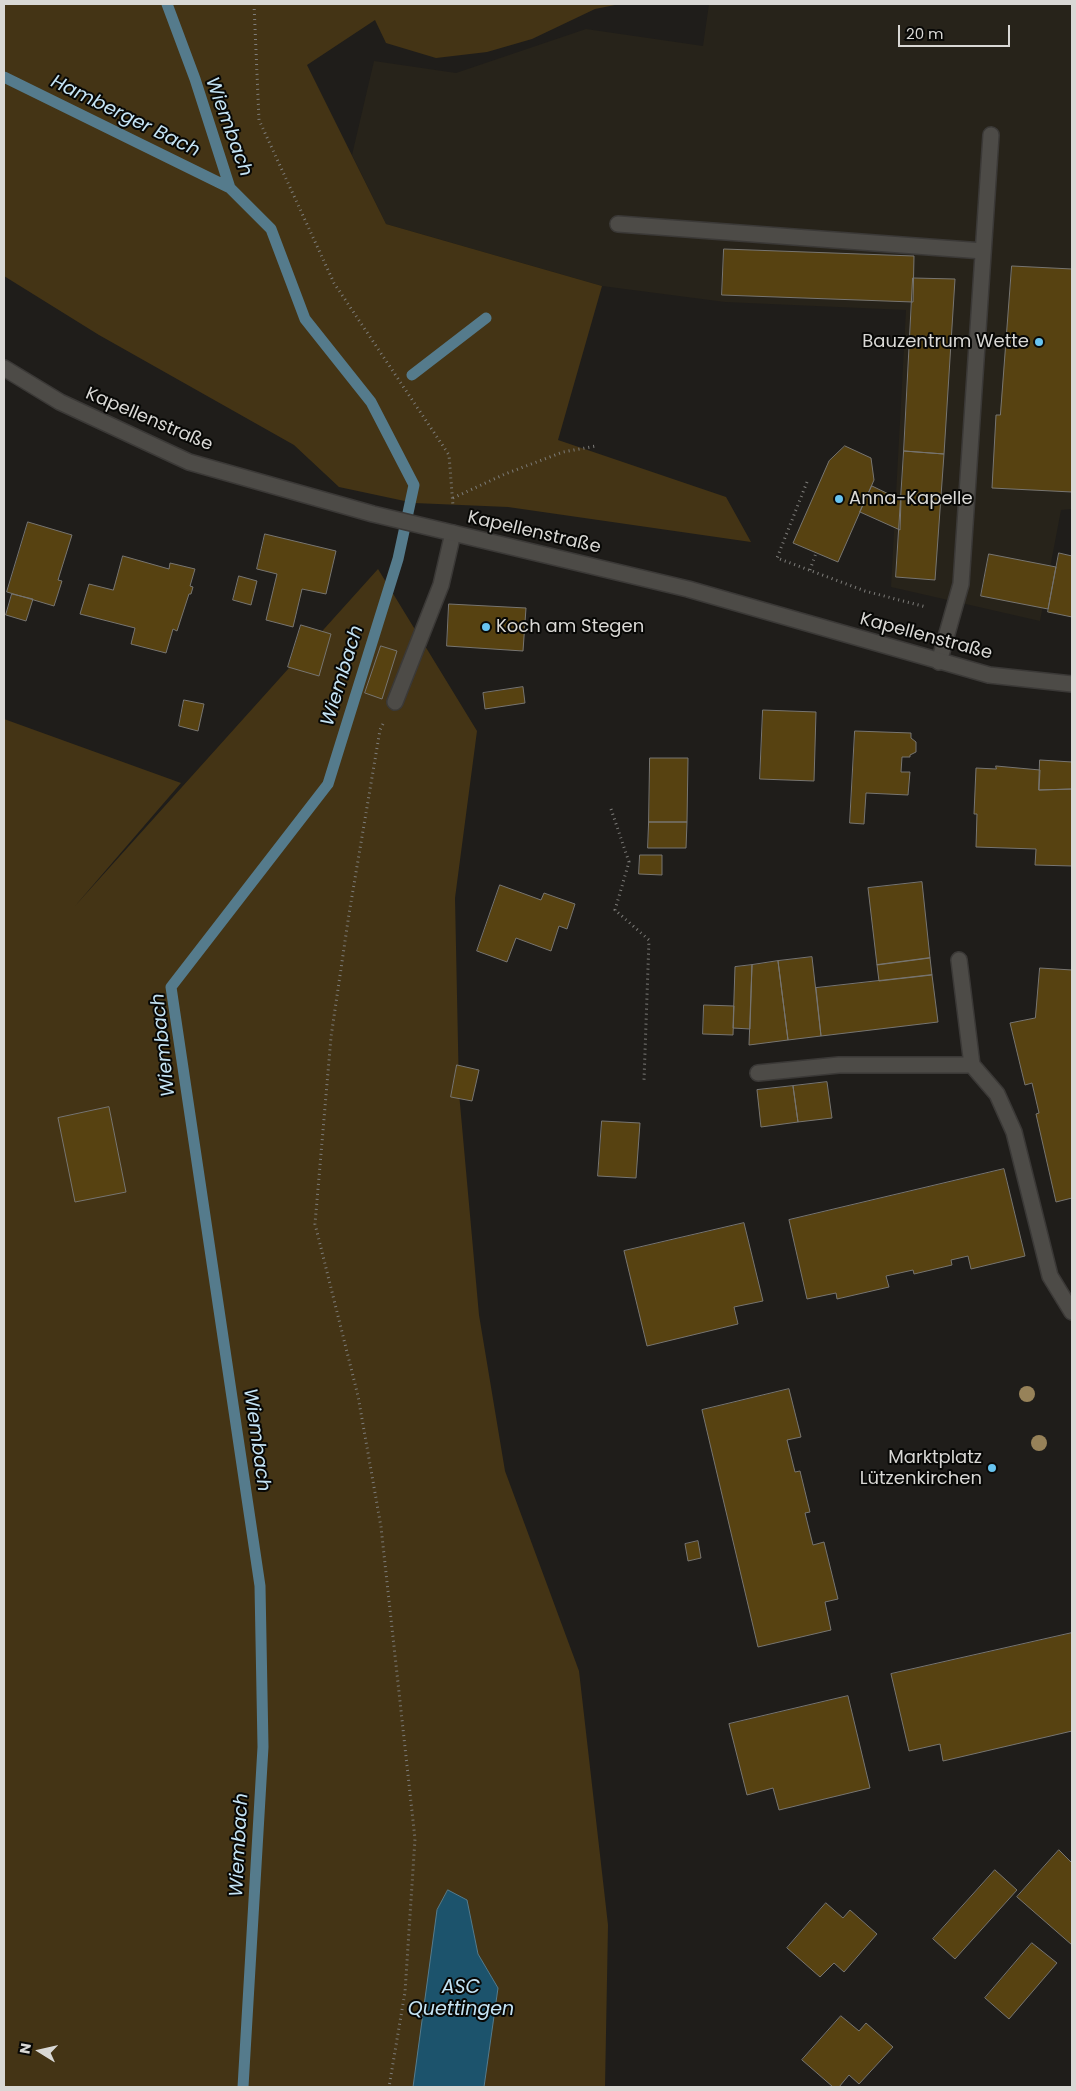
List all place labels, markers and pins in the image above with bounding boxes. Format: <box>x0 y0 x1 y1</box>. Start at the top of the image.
place label: Bauzentrum Wette <box>862 331 1029 353</box>
marker: Bauzentrum Wette <box>1033 336 1045 348</box>
place label: Anna-Kapelle <box>849 488 973 510</box>
marker: Anna-Kapelle <box>833 493 845 505</box>
place label: Koch am Stegen <box>496 616 644 638</box>
marker: Koch am Stegen <box>480 621 492 633</box>
place label: Marktplatz Lützenkirchen <box>860 1447 982 1490</box>
marker: Marktplatz Lützenkirchen <box>986 1462 998 1474</box>

